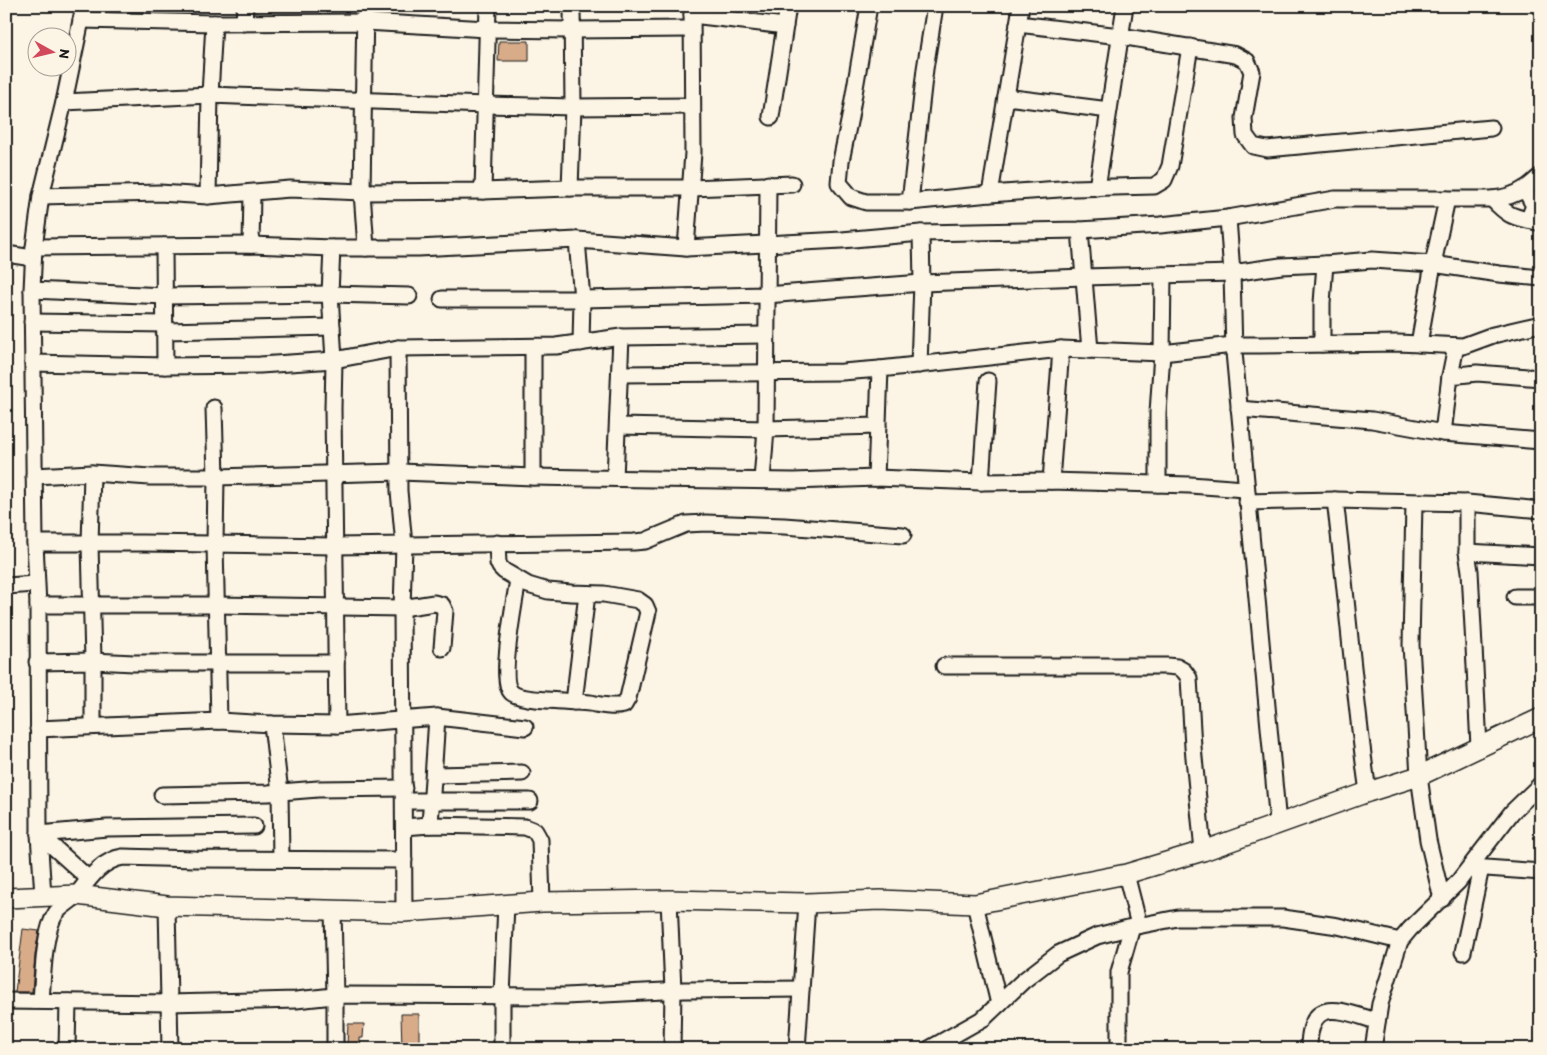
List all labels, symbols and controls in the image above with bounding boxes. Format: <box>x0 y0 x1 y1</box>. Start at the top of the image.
north arrow <box>28 28 78 78</box>
text: N <box>55 48 73 60</box>

